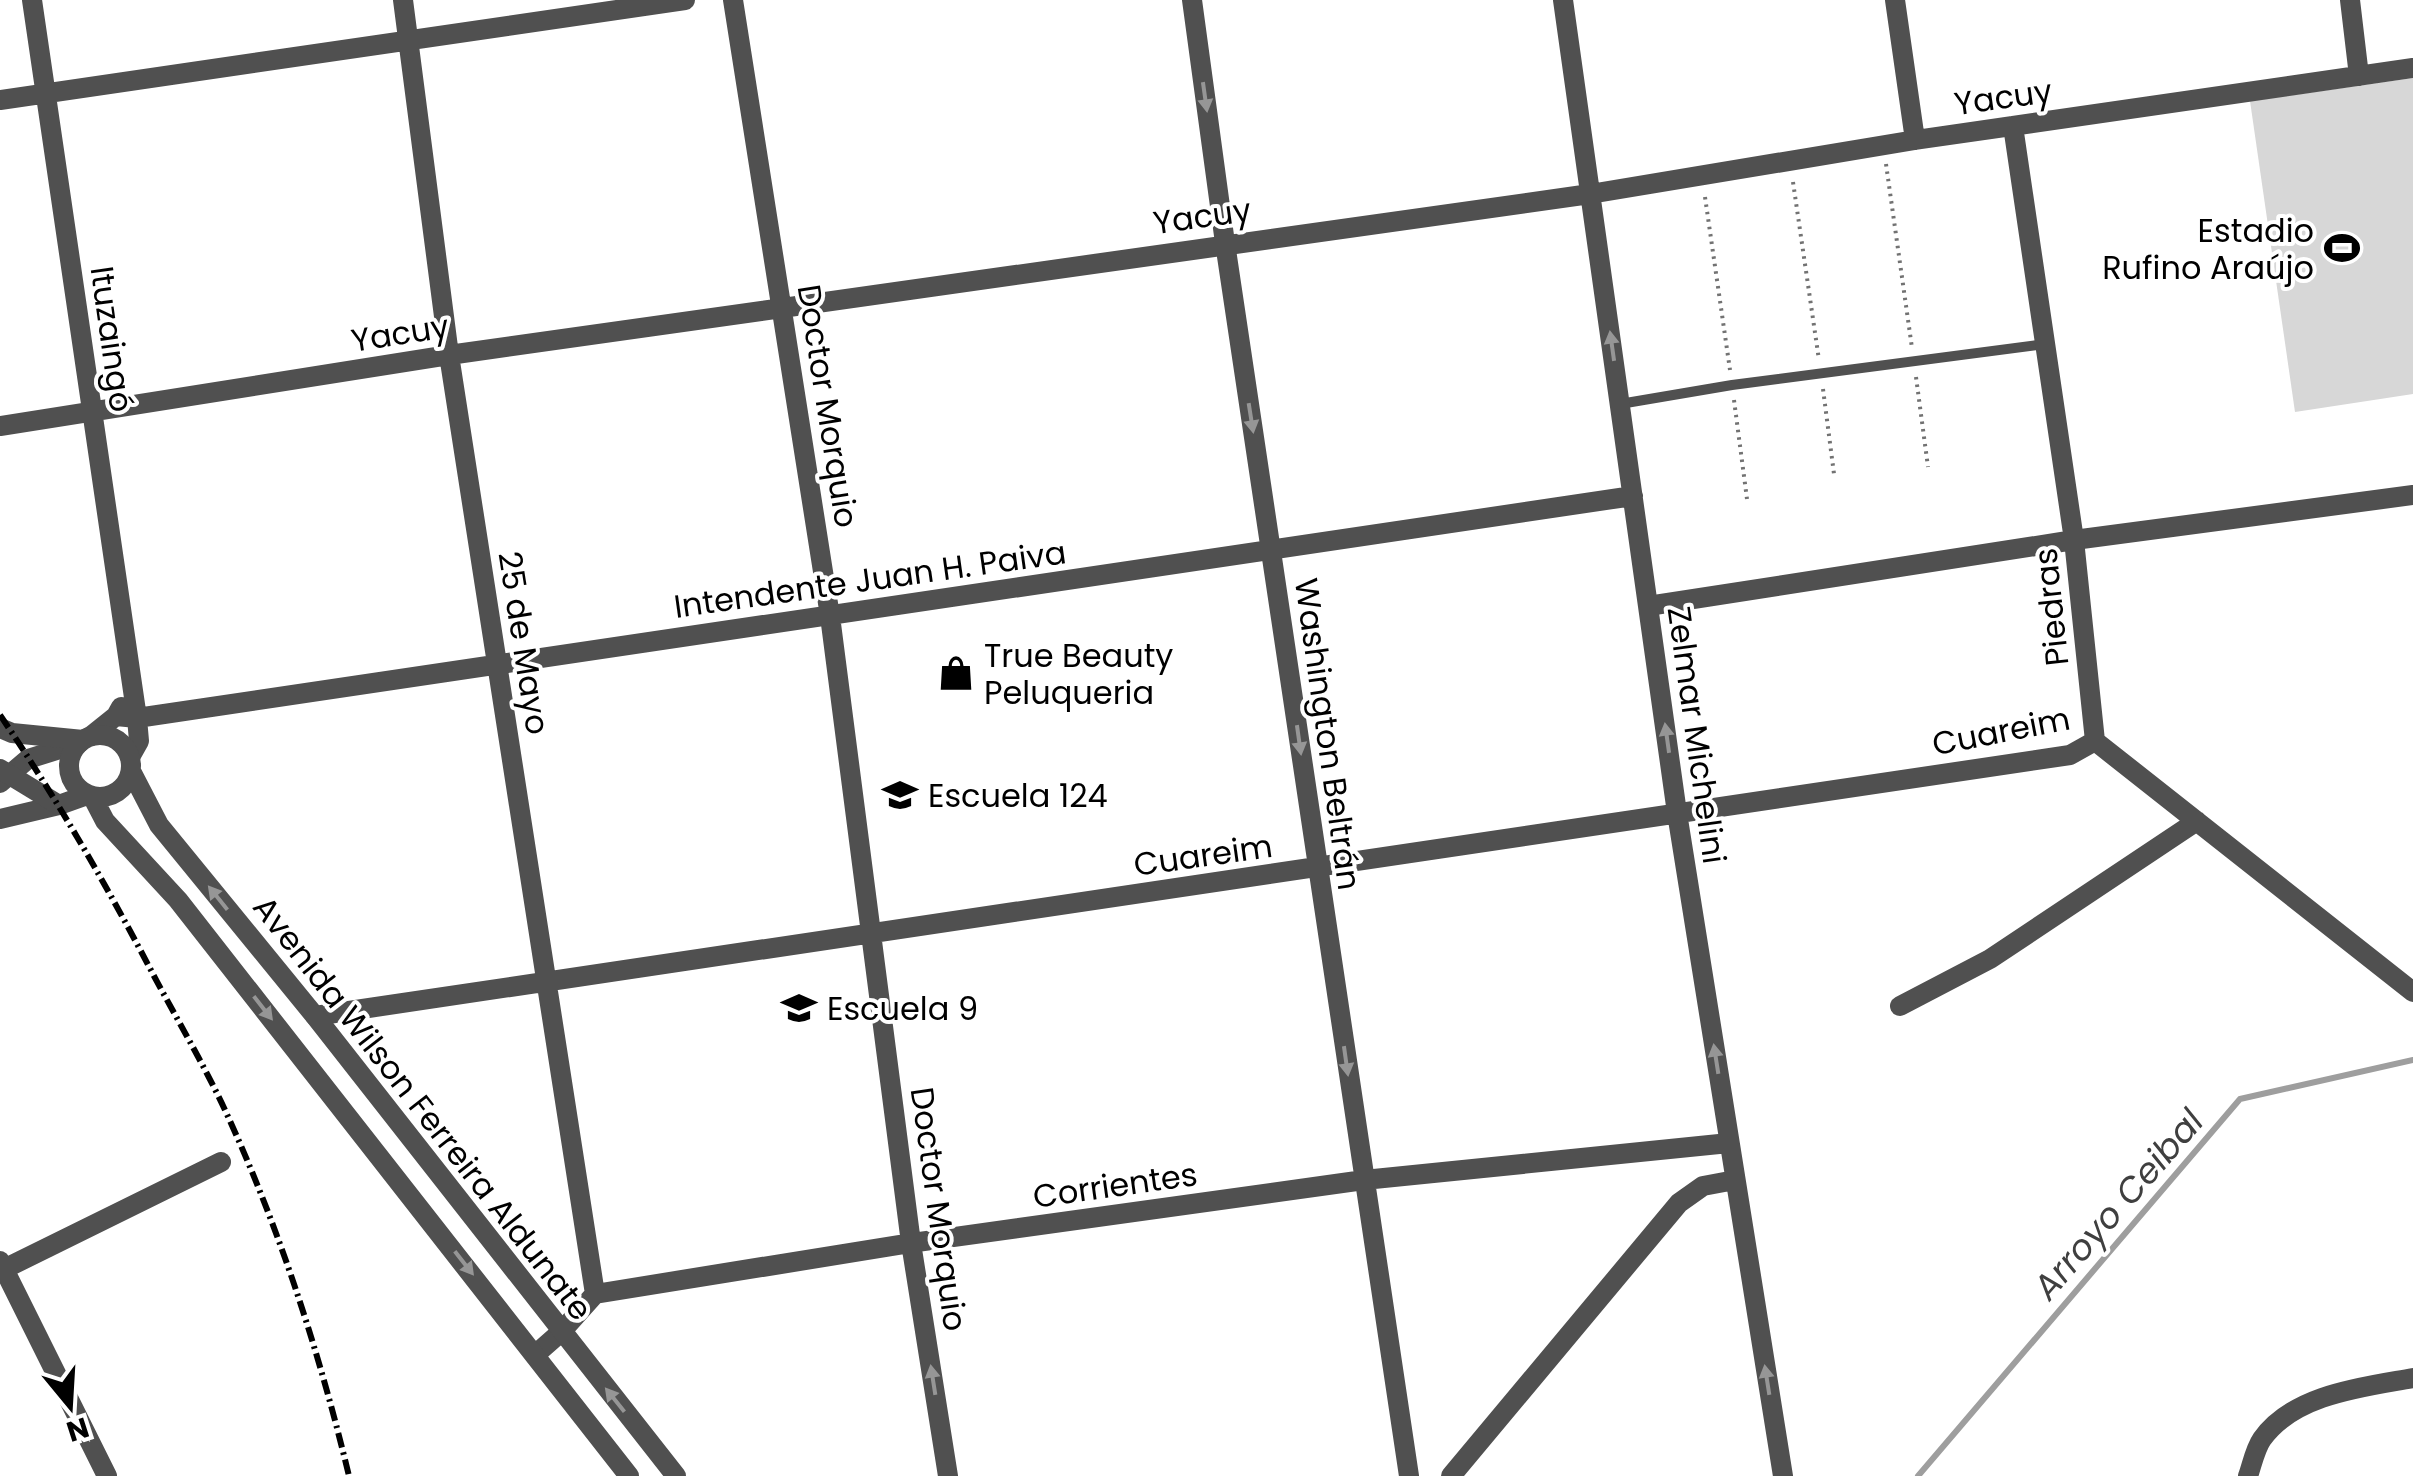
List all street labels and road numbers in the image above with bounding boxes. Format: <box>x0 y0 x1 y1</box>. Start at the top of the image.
street label: Yacuy <box>1951 68 2055 126</box>
street label: Yacuy <box>1150 187 1254 245</box>
street label: Ituzaingó <box>80 263 144 415</box>
street label: Doctor Morquio <box>787 281 869 531</box>
street label: Yacuy <box>348 303 452 363</box>
street label: Intendente Juan H. Paiva <box>671 529 1069 629</box>
street label: Piedras <box>2022 546 2080 668</box>
street label: 25 de Mayo <box>487 548 561 738</box>
street label: Washington Beltrán <box>1284 575 1372 893</box>
street label: Zelmar Michelini <box>1657 603 1737 867</box>
street label: Cuareim <box>1928 696 2074 766</box>
street label: Cuareim <box>1131 823 1275 887</box>
street label: Avenida Wilson Ferreira Aldunate <box>243 886 603 1330</box>
street label: Doctor Morquio <box>900 1084 978 1334</box>
street label: Corrientes <box>1030 1151 1200 1219</box>

